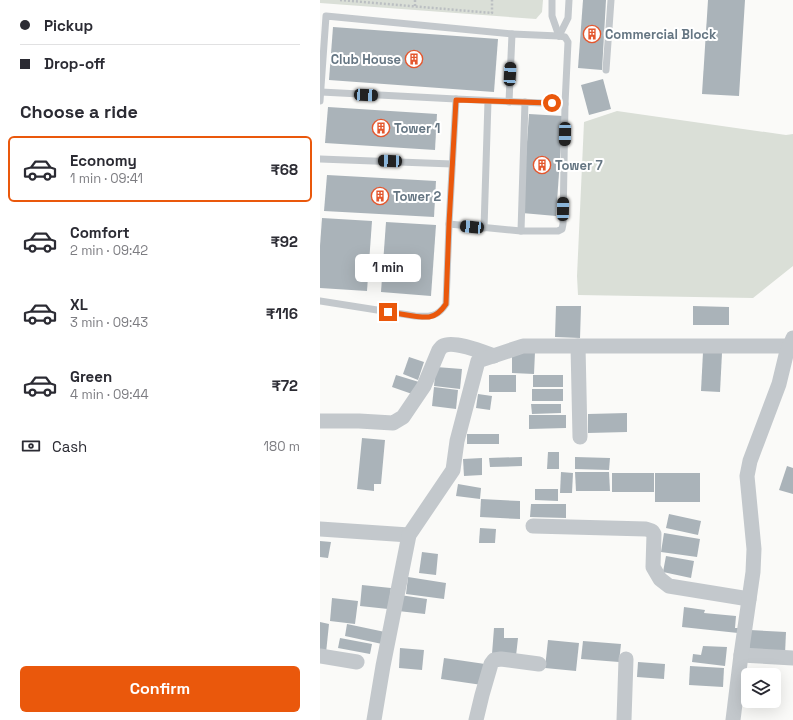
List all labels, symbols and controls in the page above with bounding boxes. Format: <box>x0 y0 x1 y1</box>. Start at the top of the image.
text: Pickup <box>44 16 93 35</box>
building icon: Commercial Block <box>582 24 602 44</box>
place label: Commercial Block <box>605 26 717 43</box>
building icon: Club House <box>404 49 424 69</box>
place label: Club House <box>331 51 401 68</box>
text: Drop-off <box>44 54 105 73</box>
car <box>503 62 517 86</box>
car <box>354 88 378 102</box>
route start <box>543 94 561 112</box>
text: Choose a ride <box>20 100 138 123</box>
building icon: Tower 1 <box>371 118 391 138</box>
place label: Tower 1 <box>394 120 440 137</box>
car <box>559 122 571 146</box>
icon: car <box>22 151 58 187</box>
text: Economy <box>70 151 137 170</box>
car <box>378 155 402 167</box>
building icon: Tower 7 <box>532 155 552 175</box>
place label: Tower 7 <box>555 157 603 174</box>
text: ₹68 <box>270 160 298 179</box>
text: 1 min · 09:41 <box>70 170 143 187</box>
building icon: Tower 2 <box>370 186 390 206</box>
place label: Tower 2 <box>393 188 441 205</box>
car <box>557 197 569 221</box>
car <box>459 220 485 234</box>
icon: car <box>22 223 58 259</box>
text: Comfort <box>70 223 130 242</box>
text: ₹92 <box>270 232 298 251</box>
text: 2 min · 09:42 <box>70 242 148 259</box>
callout: 1 min <box>355 254 421 282</box>
text: 1 min <box>372 259 404 276</box>
icon: car <box>22 295 58 331</box>
text: XL <box>70 295 88 314</box>
route end <box>379 303 397 321</box>
text: ₹116 <box>266 304 298 323</box>
text: 3 min · 09:43 <box>70 314 148 331</box>
icon: car <box>22 367 58 403</box>
text: Green <box>70 367 112 386</box>
text: ₹72 <box>272 376 298 395</box>
text: 4 min · 09:44 <box>70 386 149 403</box>
icon: cash <box>20 435 42 457</box>
text: Cash <box>52 437 87 456</box>
text: 180 m <box>264 438 300 455</box>
button: Confirm <box>20 666 300 712</box>
map controls <box>741 668 781 708</box>
button: layers <box>741 668 781 708</box>

